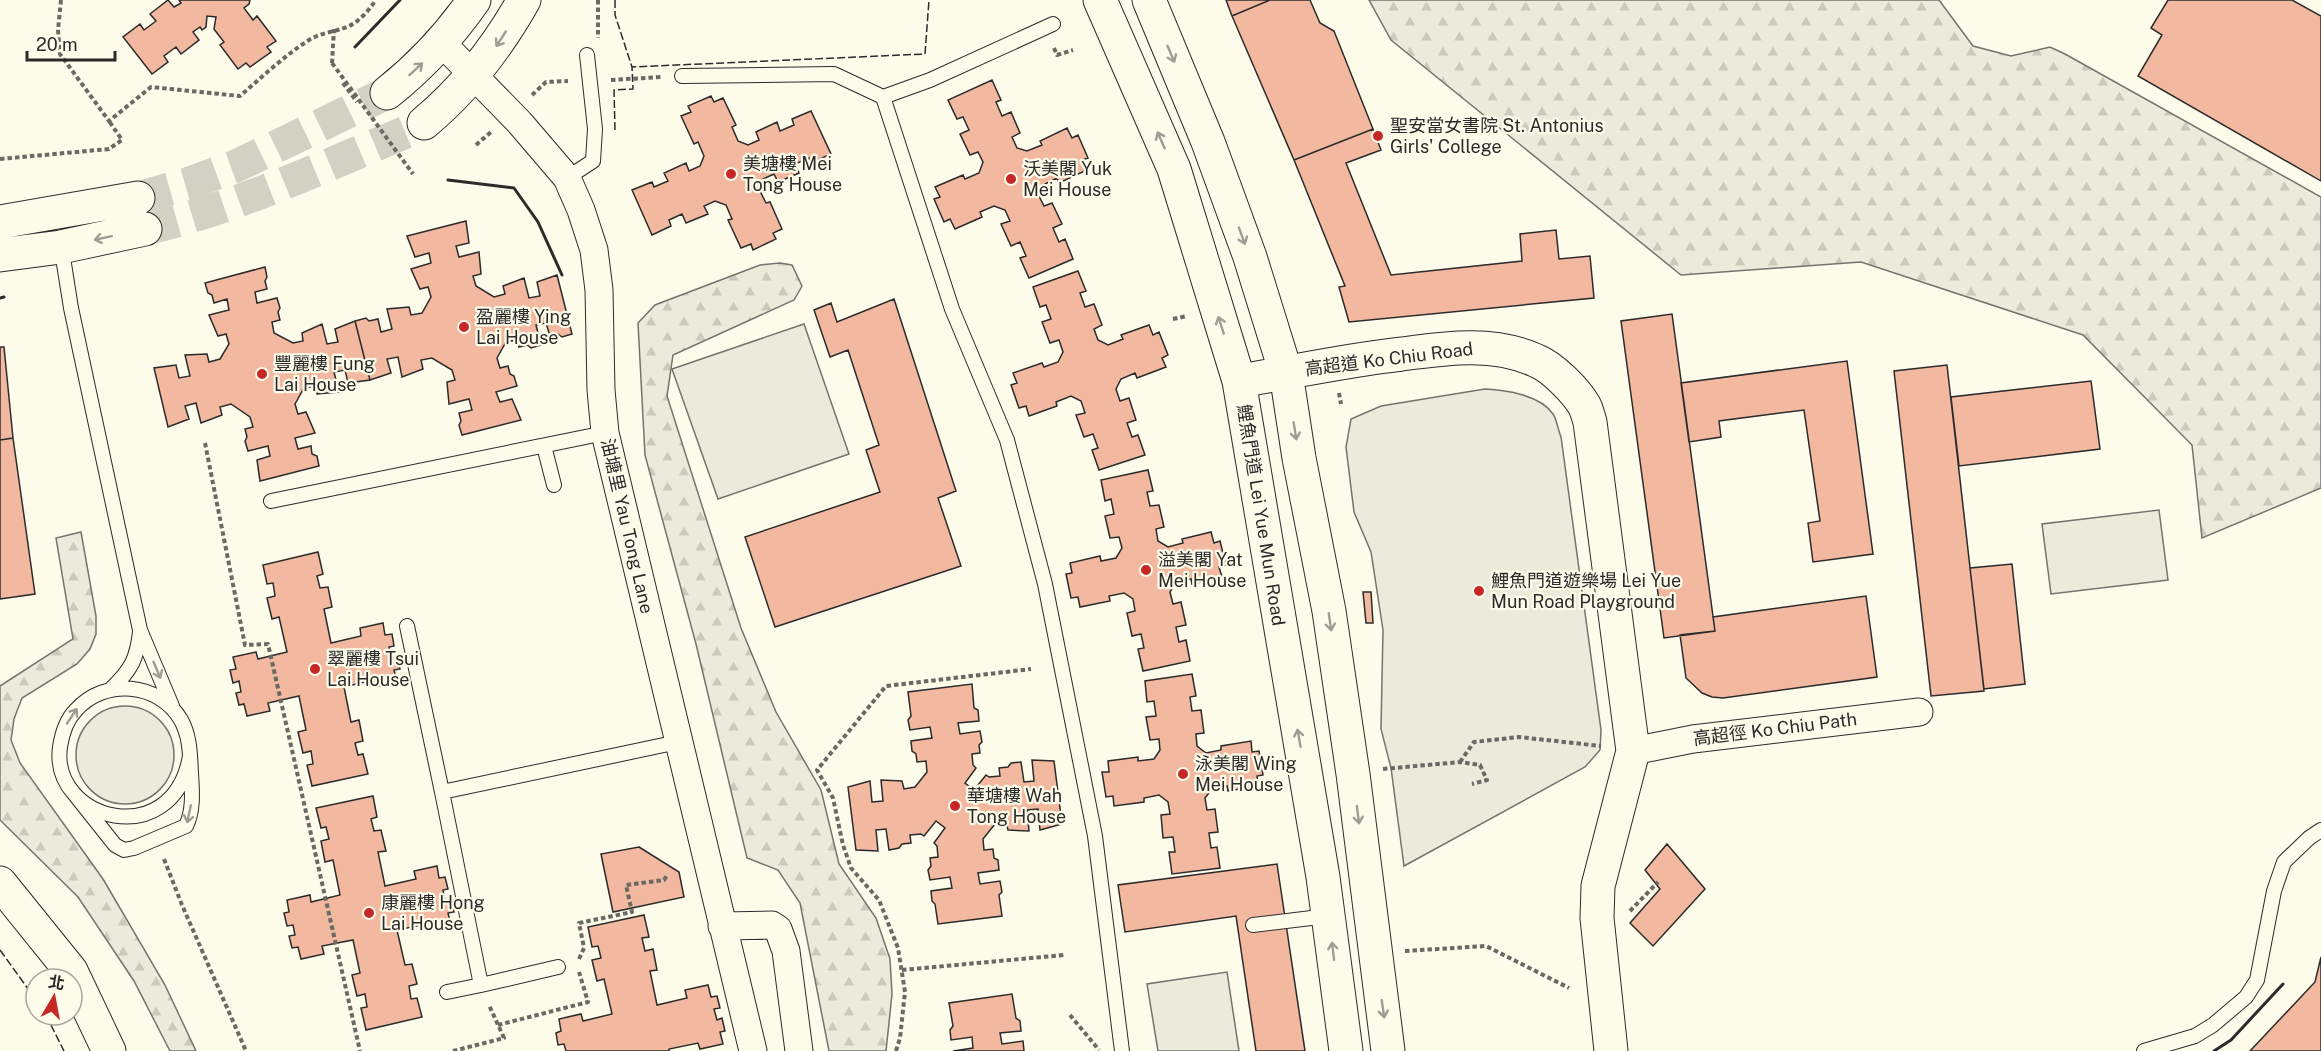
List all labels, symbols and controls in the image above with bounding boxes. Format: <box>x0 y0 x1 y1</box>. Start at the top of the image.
scale bar <box>27 24 116 62</box>
one-way arrow <box>494 30 507 47</box>
text: 20 m <box>36 34 78 55</box>
one-way arrow <box>1166 44 1177 63</box>
one-way arrow <box>408 62 423 76</box>
place label: 聖安當女書院 St. Antonius Girls' College <box>1390 115 1604 157</box>
marker: 聖安當女書院 St. Antonius Girls' College <box>1371 129 1385 143</box>
one-way arrow <box>1155 131 1166 149</box>
place label: 美塘樓 Mei Tong House <box>743 153 842 195</box>
place label: 沃美閣 Yuk Mei House <box>1023 158 1112 200</box>
marker: 美塘樓 Mei Tong House <box>724 167 738 181</box>
marker: 沃美閣 Yuk Mei House <box>1004 172 1018 186</box>
one-way arrow <box>1237 226 1248 244</box>
one-way arrow <box>94 233 113 244</box>
place label: 盈麗樓 Ying Lai House <box>476 306 571 348</box>
one-way arrow <box>1215 316 1226 335</box>
marker: 盈麗樓 Ying Lai House <box>457 320 471 334</box>
street label: 高超道 Ko Chiu Road <box>1304 338 1474 379</box>
place label: 豐麗樓 Fung Lai House <box>274 353 375 395</box>
marker: 豐麗樓 Fung Lai House <box>255 367 269 381</box>
street label: 鯉魚門道 Lei Yue Mun Road <box>1234 402 1289 627</box>
one-way arrow <box>1290 420 1301 440</box>
street label: 油塘里 Yau Tong Lane <box>597 436 658 616</box>
place label: 溢美閣 Yat Mei House <box>1158 549 1246 591</box>
marker: 溢美閣 Yat Mei House <box>1139 563 1153 577</box>
place label: 鯉魚門道遊樂場 Lei Yue Mun Road Playground <box>1491 570 1681 612</box>
marker: 鯉魚門道遊樂場 Lei Yue Mun Road Playground <box>1472 584 1486 598</box>
one-way arrow <box>1325 612 1336 632</box>
place label: 翠麗樓 Tsui Lai House <box>327 648 419 690</box>
one-way arrow <box>152 660 163 678</box>
marker: 翠麗樓 Tsui Lai House <box>308 662 322 676</box>
one-way arrow <box>66 708 79 725</box>
street label: 高超徑 Ko Chiu Path <box>1692 708 1858 749</box>
one-way arrow <box>1293 729 1304 748</box>
place label: 泳美閣 Wing Mei House <box>1195 753 1297 795</box>
marker: 泳美閣 Wing Mei House <box>1176 767 1190 781</box>
place label: 華塘樓 Wah Tong House <box>967 785 1066 827</box>
marker: 華塘樓 Wah Tong House <box>948 799 962 813</box>
one-way arrow <box>183 804 194 823</box>
one-way arrow <box>1353 805 1364 825</box>
place label: 康麗樓 Hong Lai House <box>381 892 485 934</box>
marker: 康麗樓 Hong Lai House <box>362 906 376 920</box>
one-way arrow <box>1327 942 1338 962</box>
north arrow <box>24 967 84 1027</box>
text: 北 <box>47 972 66 993</box>
one-way arrow <box>1377 998 1388 1018</box>

